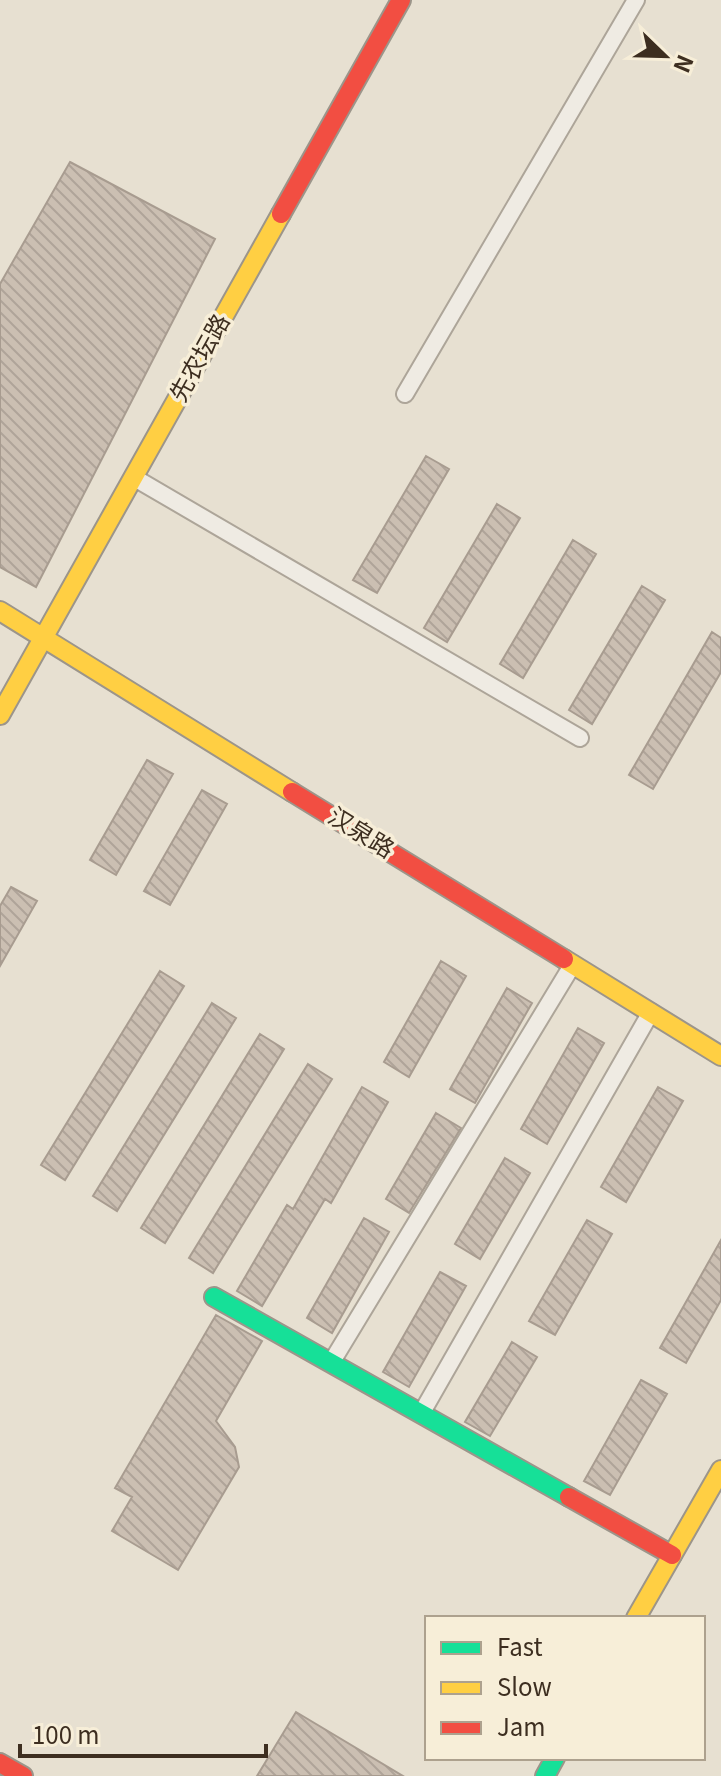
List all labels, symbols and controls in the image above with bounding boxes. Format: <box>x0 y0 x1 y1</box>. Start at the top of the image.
north arrow <box>625 16 705 96</box>
text: N <box>667 51 703 78</box>
street label: 先农坛路 <box>159 306 236 407</box>
street label: 汉泉路 <box>323 797 402 865</box>
legend <box>425 1616 705 1760</box>
text: Fast <box>497 1628 542 1663</box>
text: Slow <box>497 1668 552 1703</box>
scale bar <box>20 1708 266 1758</box>
text: Jam <box>497 1708 546 1743</box>
text: 100 m <box>32 1716 100 1751</box>

